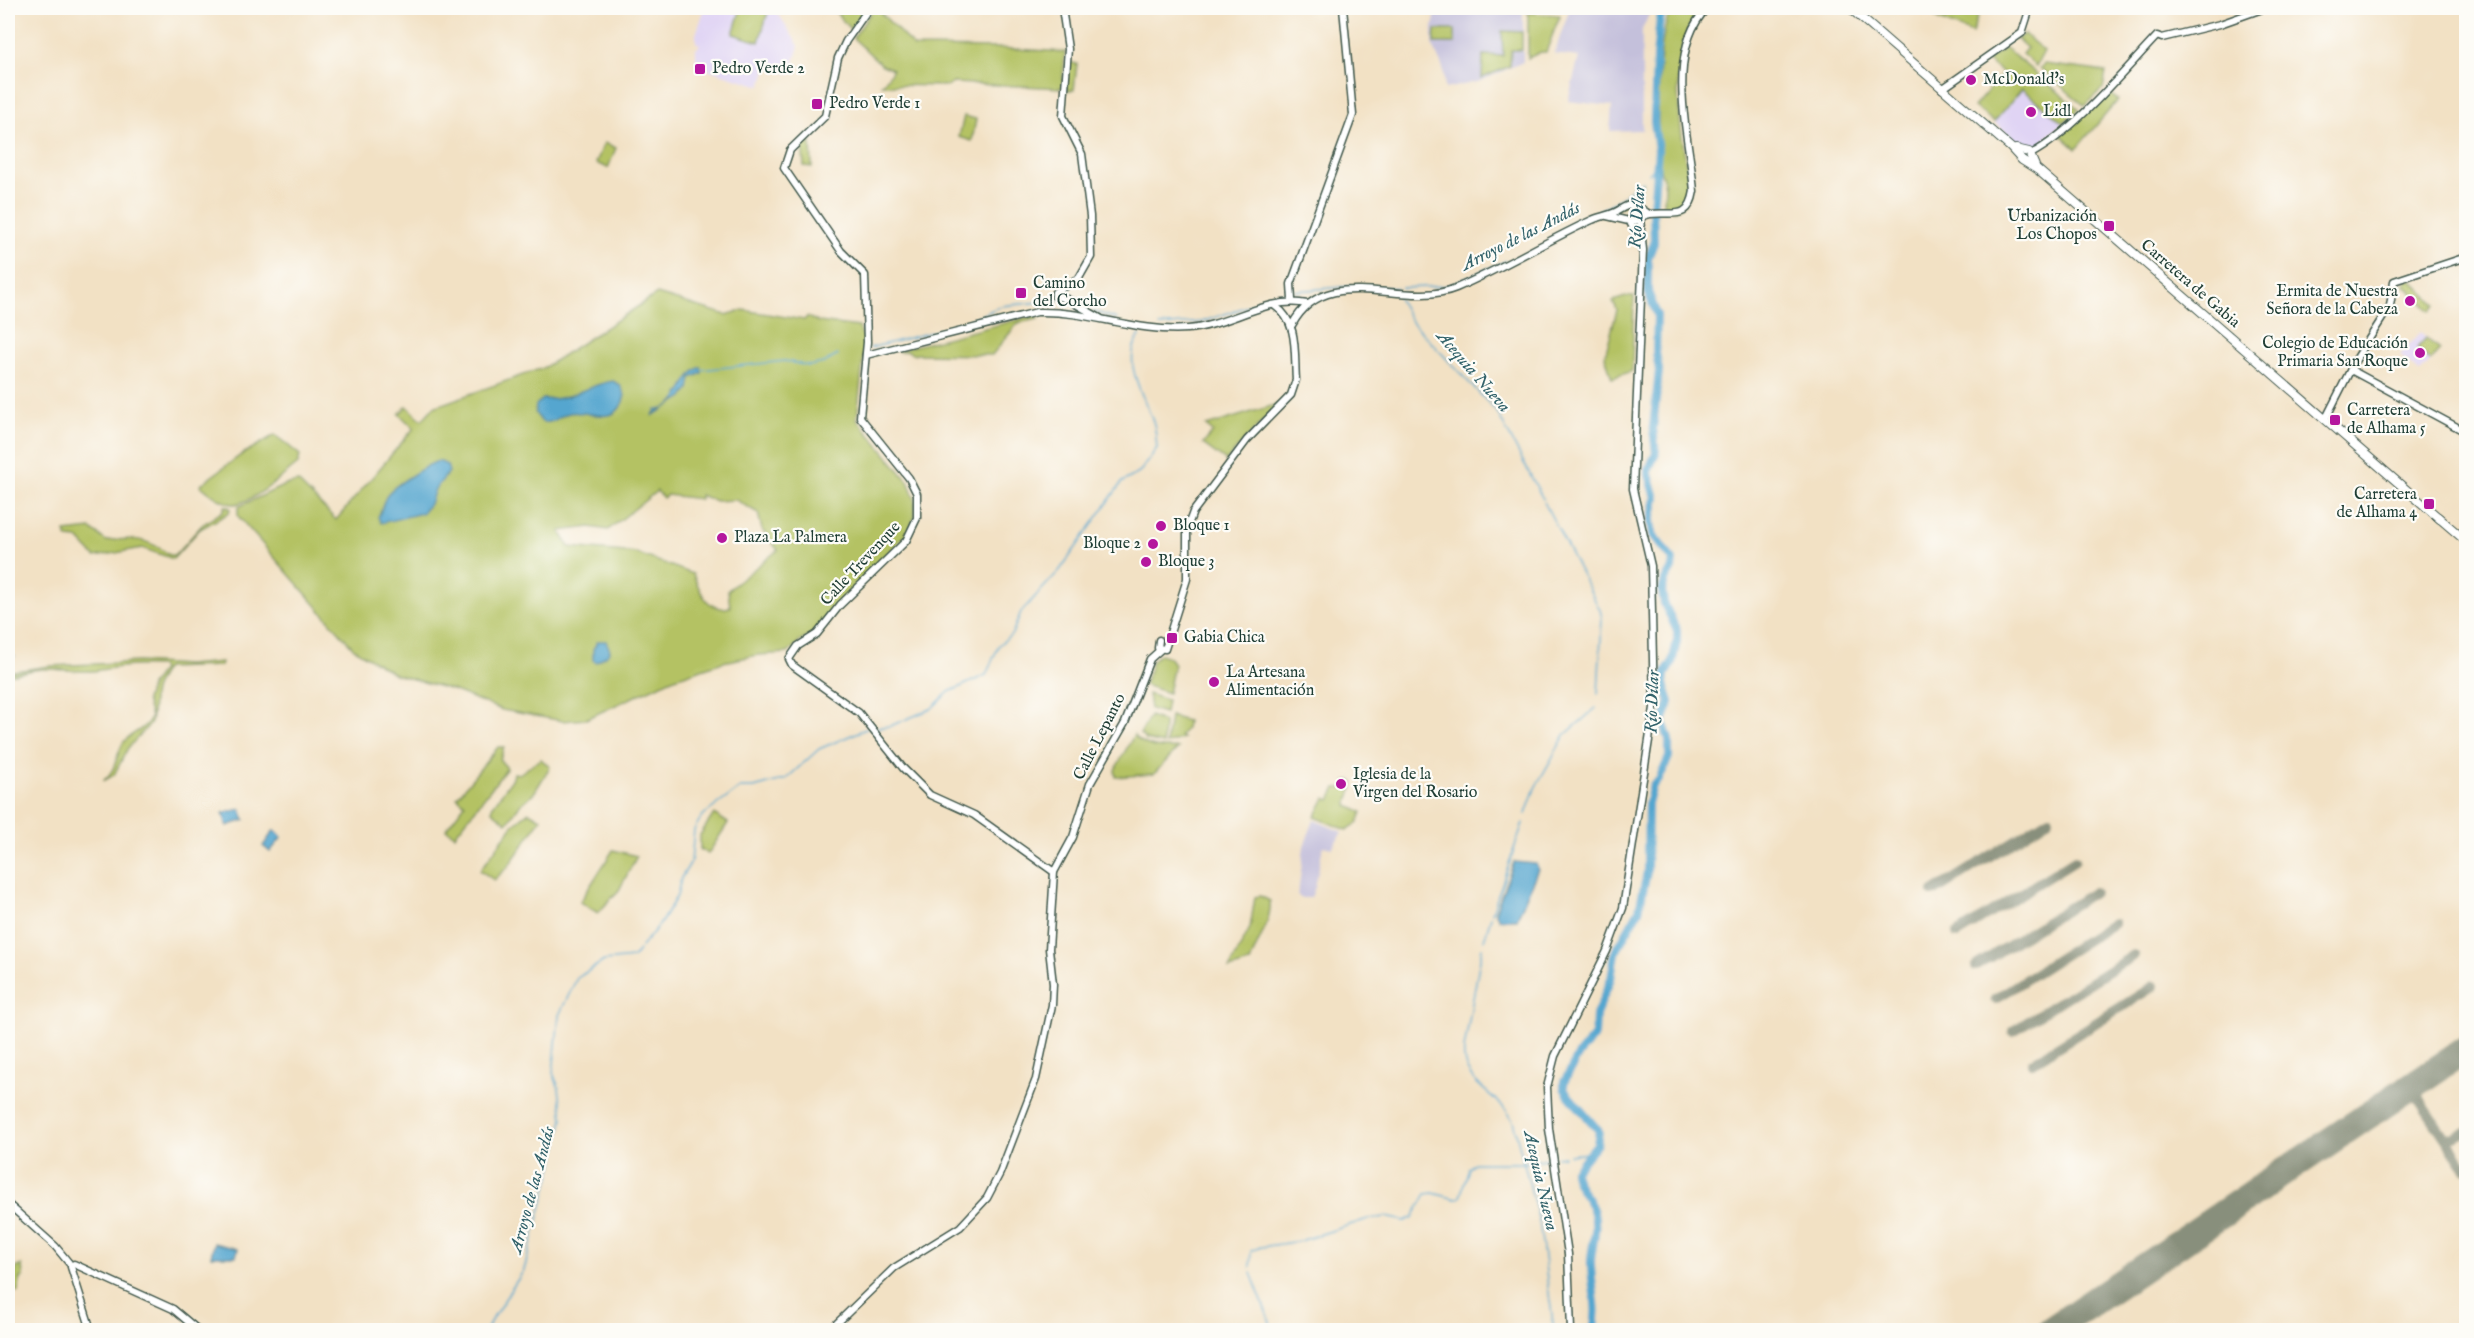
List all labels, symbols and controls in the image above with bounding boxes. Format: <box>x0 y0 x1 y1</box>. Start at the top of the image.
place label: Pedro Verde 2 <box>712 59 805 79</box>
marker: Pedro Verde 2 <box>693 62 707 76</box>
place label: McDonald's <box>1983 70 2065 90</box>
marker: McDonald's <box>1964 73 1978 87</box>
place label: Pedro Verde 1 <box>829 94 920 114</box>
marker: Pedro Verde 1 <box>810 97 824 111</box>
place label: Lidl <box>2043 102 2072 122</box>
marker: Lidl <box>2024 105 2038 119</box>
water label: Río Dílar <box>1624 184 1652 249</box>
water label: Arroyo de las Andás <box>1456 197 1585 278</box>
place label: Urbanización Los Chopos <box>2007 207 2097 245</box>
marker: Urbanización Los Chopos <box>2102 219 2116 233</box>
street label: Carretera de Gabia <box>2136 235 2244 333</box>
place label: Camino del Corcho <box>1033 274 1107 312</box>
place label: Ermita de Nuestra Señora de la Cabeza <box>2266 282 2398 320</box>
marker: Camino del Corcho <box>1014 286 1028 300</box>
marker: Ermita de Nuestra Señora de la Cabeza <box>2403 294 2417 308</box>
water label: Acequia Nueva <box>1430 324 1515 418</box>
place label: Colegio de Educación Primaria San Roque <box>2262 334 2408 372</box>
marker: Colegio de Educación Primaria San Roque <box>2413 346 2427 360</box>
place label: Carretera de Alhama 5 <box>2347 401 2426 439</box>
marker: Carretera de Alhama 5 <box>2328 413 2342 427</box>
place label: Carretera de Alhama 4 <box>2336 485 2417 523</box>
marker: Carretera de Alhama 4 <box>2422 497 2436 511</box>
place label: Bloque 1 <box>1173 516 1230 536</box>
street label: Calle Trevenque <box>817 518 905 610</box>
marker: Bloque 1 <box>1154 519 1168 533</box>
place label: Plaza La Palmera <box>734 528 847 548</box>
marker: Plaza La Palmera <box>715 531 729 545</box>
place label: Bloque 2 <box>1083 534 1141 554</box>
marker: Bloque 2 <box>1146 537 1160 551</box>
place label: Bloque 3 <box>1158 552 1215 572</box>
marker: Bloque 3 <box>1139 555 1153 569</box>
place label: Gabia Chica <box>1184 628 1265 648</box>
marker: Gabia Chica <box>1165 631 1179 645</box>
place label: La Artesana Alimentación <box>1225 663 1315 701</box>
water label: Río Dílar <box>1640 669 1666 734</box>
marker: La Artesana Alimentación <box>1207 675 1221 689</box>
street label: Calle Lepanto <box>1070 690 1131 784</box>
place label: Iglesia de la Virgen del Rosario <box>1352 765 1478 803</box>
marker: Iglesia de la Virgen del Rosario <box>1334 777 1348 791</box>
water label: Arroyo de las Andás <box>505 1123 561 1258</box>
water label: Acequia Nueva <box>1517 1127 1563 1233</box>

